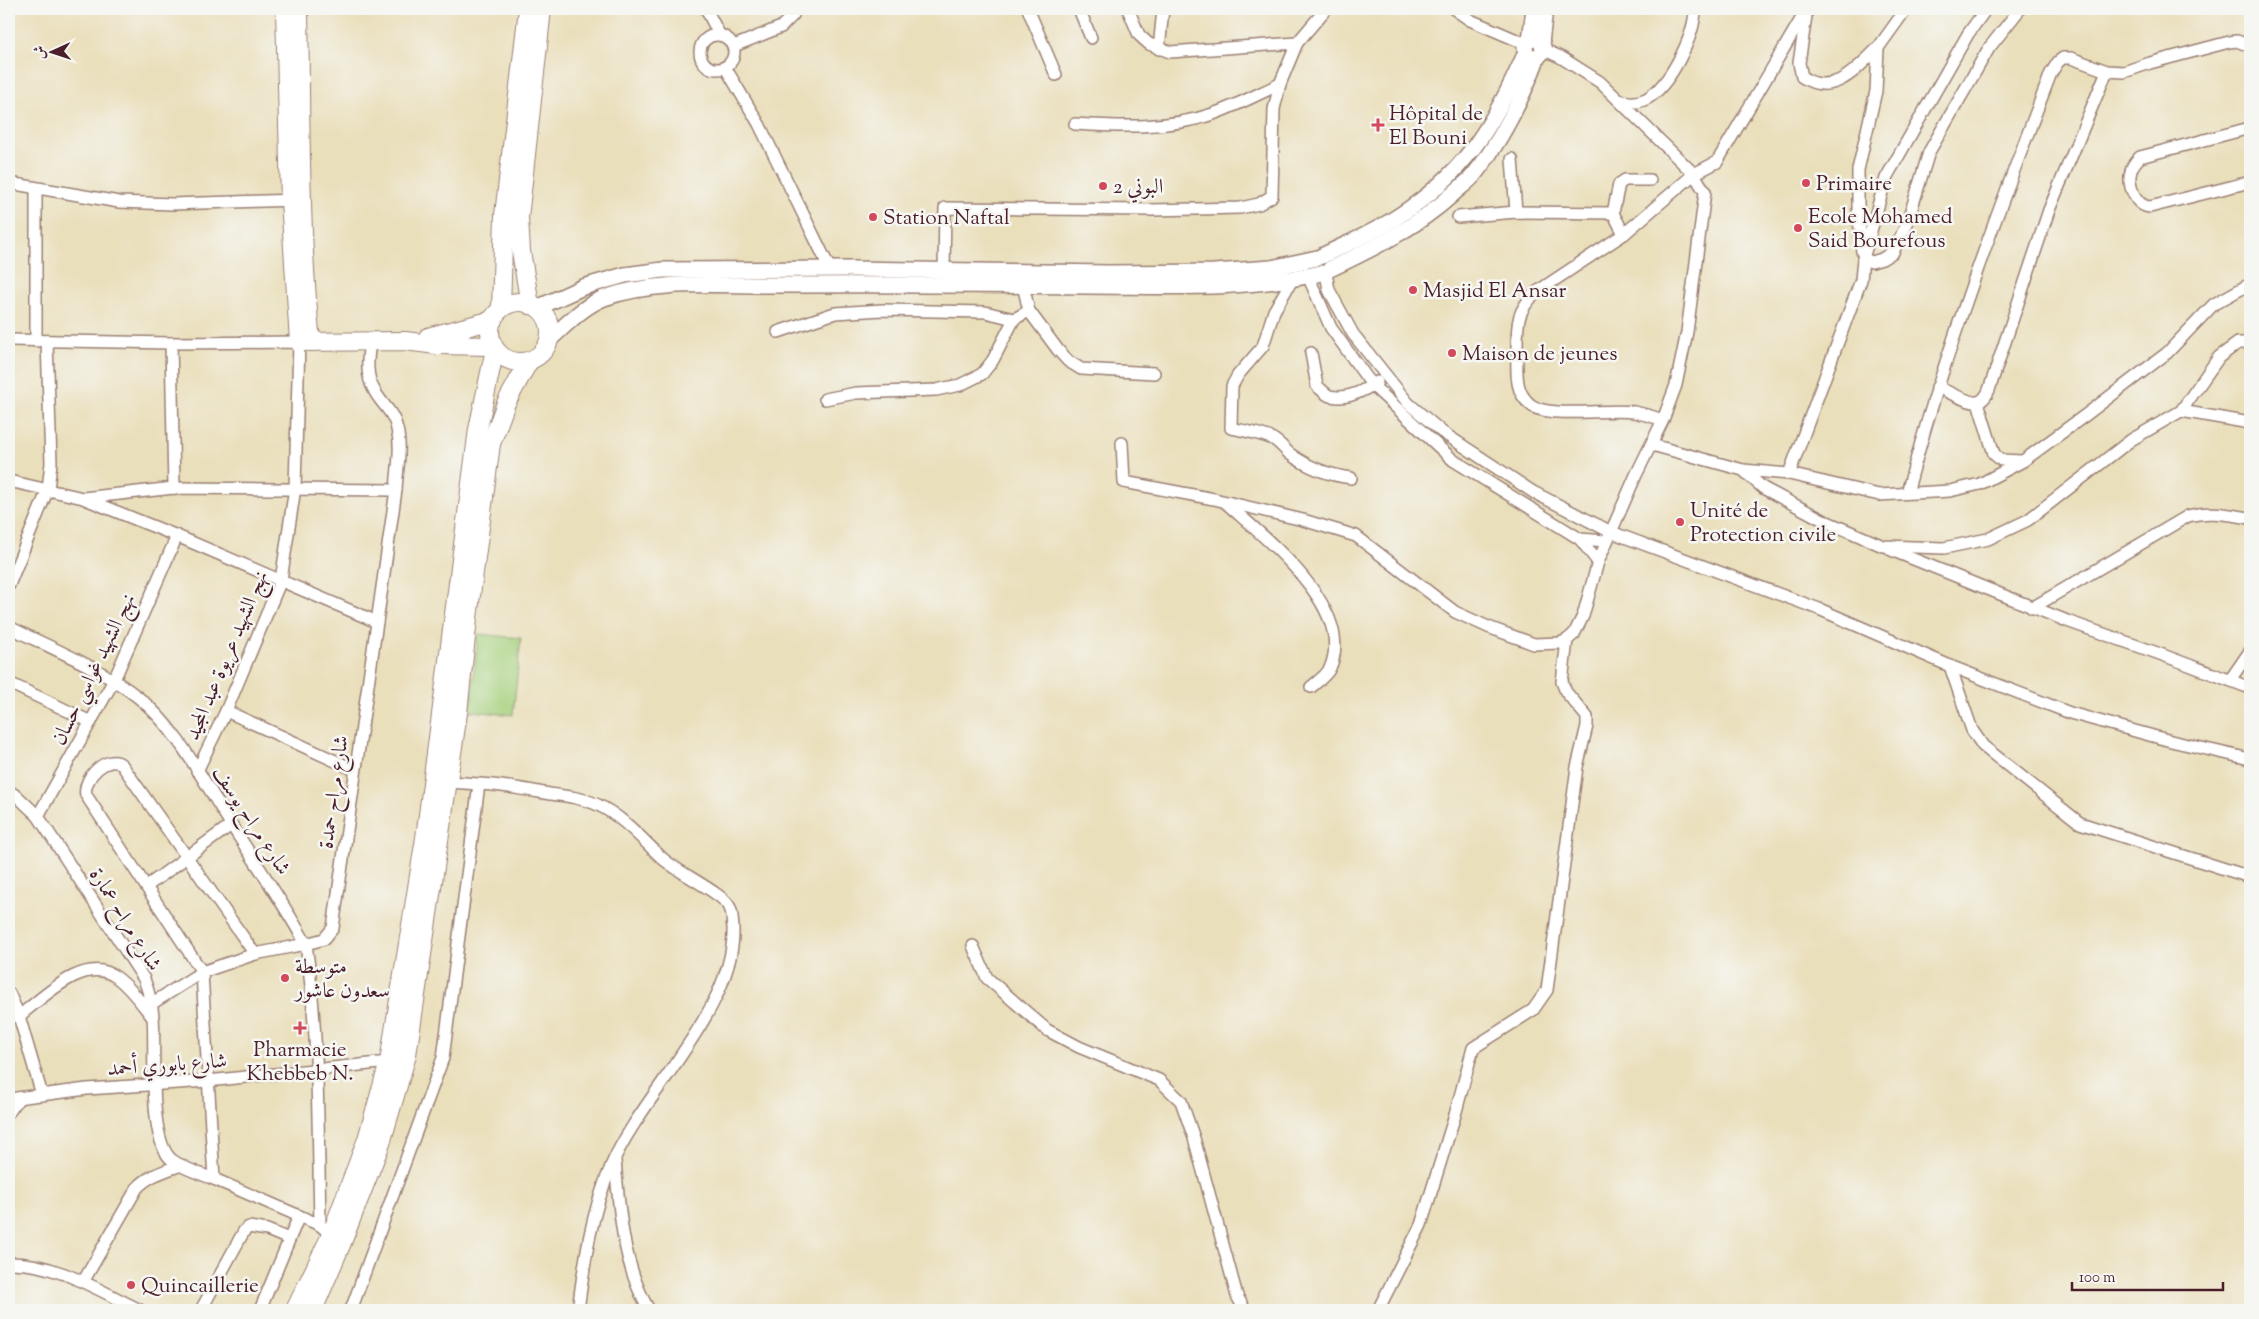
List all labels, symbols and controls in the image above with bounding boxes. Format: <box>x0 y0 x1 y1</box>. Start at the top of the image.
north arrow <box>28 28 78 78</box>
text: ش <box>31 45 51 60</box>
place label: Hôpital de El Bouni <box>1389 100 1483 154</box>
marker: Hôpital de El Bouni <box>1371 118 1385 132</box>
place label: Primaire <box>1816 170 1892 200</box>
place label: البوني 2 <box>1113 173 1163 203</box>
marker: Primaire <box>1800 177 1812 189</box>
marker: البوني 2 <box>1097 180 1109 192</box>
place label: Ecole Mohamed Said Bourefous <box>1808 203 1953 257</box>
place label: Station Naftal <box>883 204 1010 234</box>
marker: Station Naftal <box>867 211 879 223</box>
marker: Ecole Mohamed Said Bourefous <box>1792 222 1804 234</box>
place label: Masjid El Ansar <box>1423 277 1566 307</box>
marker: Masjid El Ansar <box>1407 284 1419 296</box>
place label: Maison de jeunes <box>1462 340 1618 370</box>
marker: Maison de jeunes <box>1446 347 1458 359</box>
place label: Unité de Protection civile <box>1690 497 1836 551</box>
marker: Unité de Protection civile <box>1674 516 1686 528</box>
street label: نهج الشهيد عريوة عبد المجيد <box>178 566 279 746</box>
street label: نهج الشهيد غواسي حسان <box>45 589 147 752</box>
street label: شارع مراح حمدة <box>312 734 360 851</box>
street label: شارع مراح يوسف <box>202 760 297 883</box>
street label: شارع مراح عمارة <box>79 863 168 979</box>
place label: متوسطة سعدون عاشور <box>293 953 390 1007</box>
marker: متوسطة سعدون عاشور <box>279 972 291 984</box>
marker: Pharmacie Khebbeb N. <box>294 1022 306 1034</box>
place label: Pharmacie Khebbeb N. <box>247 1036 353 1090</box>
street label: شارع بابوري أحمد <box>106 1045 228 1086</box>
scale bar <box>2072 1259 2223 1291</box>
text: 100 m <box>2079 1268 2116 1289</box>
place label: Quincaillerie <box>141 1272 259 1302</box>
marker: Quincaillerie <box>125 1279 137 1291</box>

